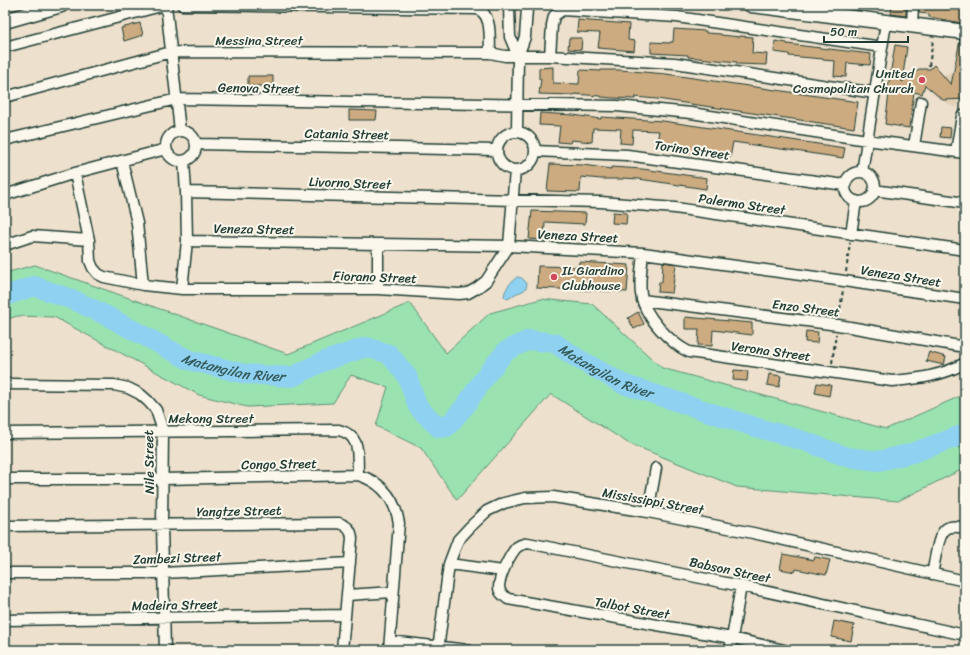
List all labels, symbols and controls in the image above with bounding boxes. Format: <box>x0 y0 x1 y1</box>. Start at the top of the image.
scale bar <box>824 18 908 44</box>
text: 50 m <box>830 21 857 43</box>
street label: Messina Street <box>215 29 304 52</box>
place label: United Cosmopolitan Church <box>793 62 915 100</box>
marker: United Cosmopolitan Church <box>917 75 927 85</box>
street label: Genova Street <box>218 76 301 100</box>
street label: Catania Street <box>304 122 390 146</box>
street label: Torino Street <box>653 133 732 167</box>
street label: Livorno Street <box>309 170 392 196</box>
street label: Palermo Street <box>697 187 788 222</box>
street label: Veneza Street <box>213 217 295 241</box>
street label: Veneza Street <box>537 222 619 250</box>
street label: Veneza Street <box>859 258 943 294</box>
place label: IL Giardino Clubhouse <box>561 259 625 297</box>
street label: Fiorano Street <box>333 264 417 290</box>
marker: IL Giardino Clubhouse <box>549 272 559 282</box>
street label: Enzo Street <box>771 292 841 324</box>
street label: Verona Street <box>730 334 813 368</box>
water label: Matangilan River <box>553 336 659 406</box>
water label: Matangilan River <box>177 346 288 389</box>
street label: Mekong Street <box>168 407 255 430</box>
street label: Nile Street <box>137 429 161 494</box>
street label: Congo Street <box>241 452 317 476</box>
street label: Mississippi Street <box>600 481 706 521</box>
street label: Yangtze Street <box>196 499 282 523</box>
street label: Zambezi Street <box>133 545 222 571</box>
street label: Babson Street <box>687 550 773 590</box>
street label: Talbot Street <box>593 590 672 626</box>
street label: Madeira Street <box>131 593 219 617</box>

